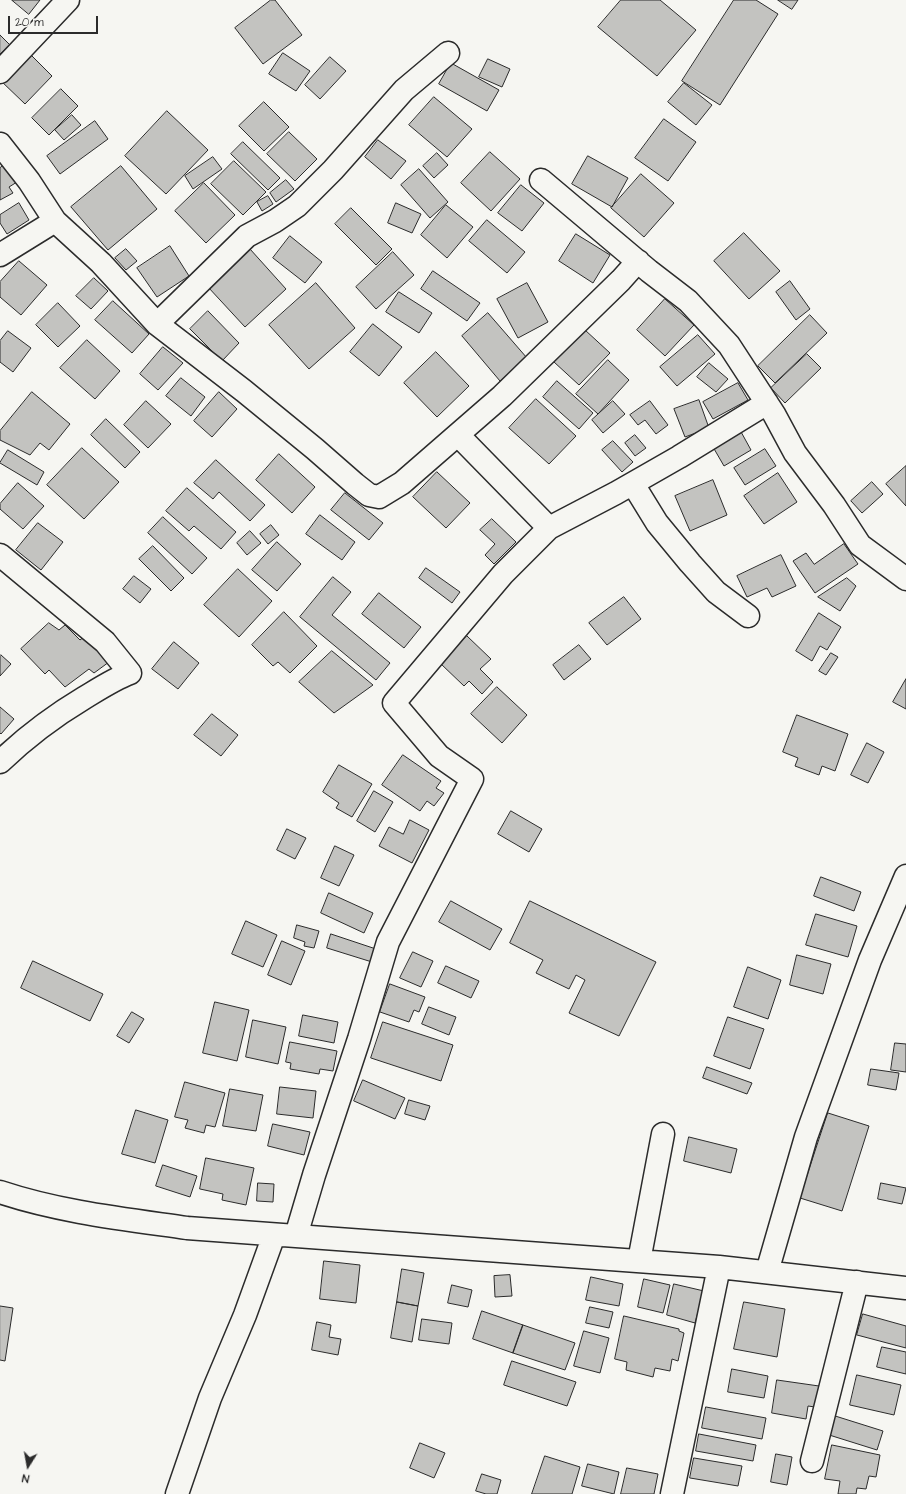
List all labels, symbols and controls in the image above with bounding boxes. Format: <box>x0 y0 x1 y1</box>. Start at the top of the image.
scale bar <box>10 8 100 34</box>
text: 20 m <box>15 14 44 31</box>
north arrow <box>8 1446 48 1486</box>
text: N <box>21 1470 30 1486</box>

